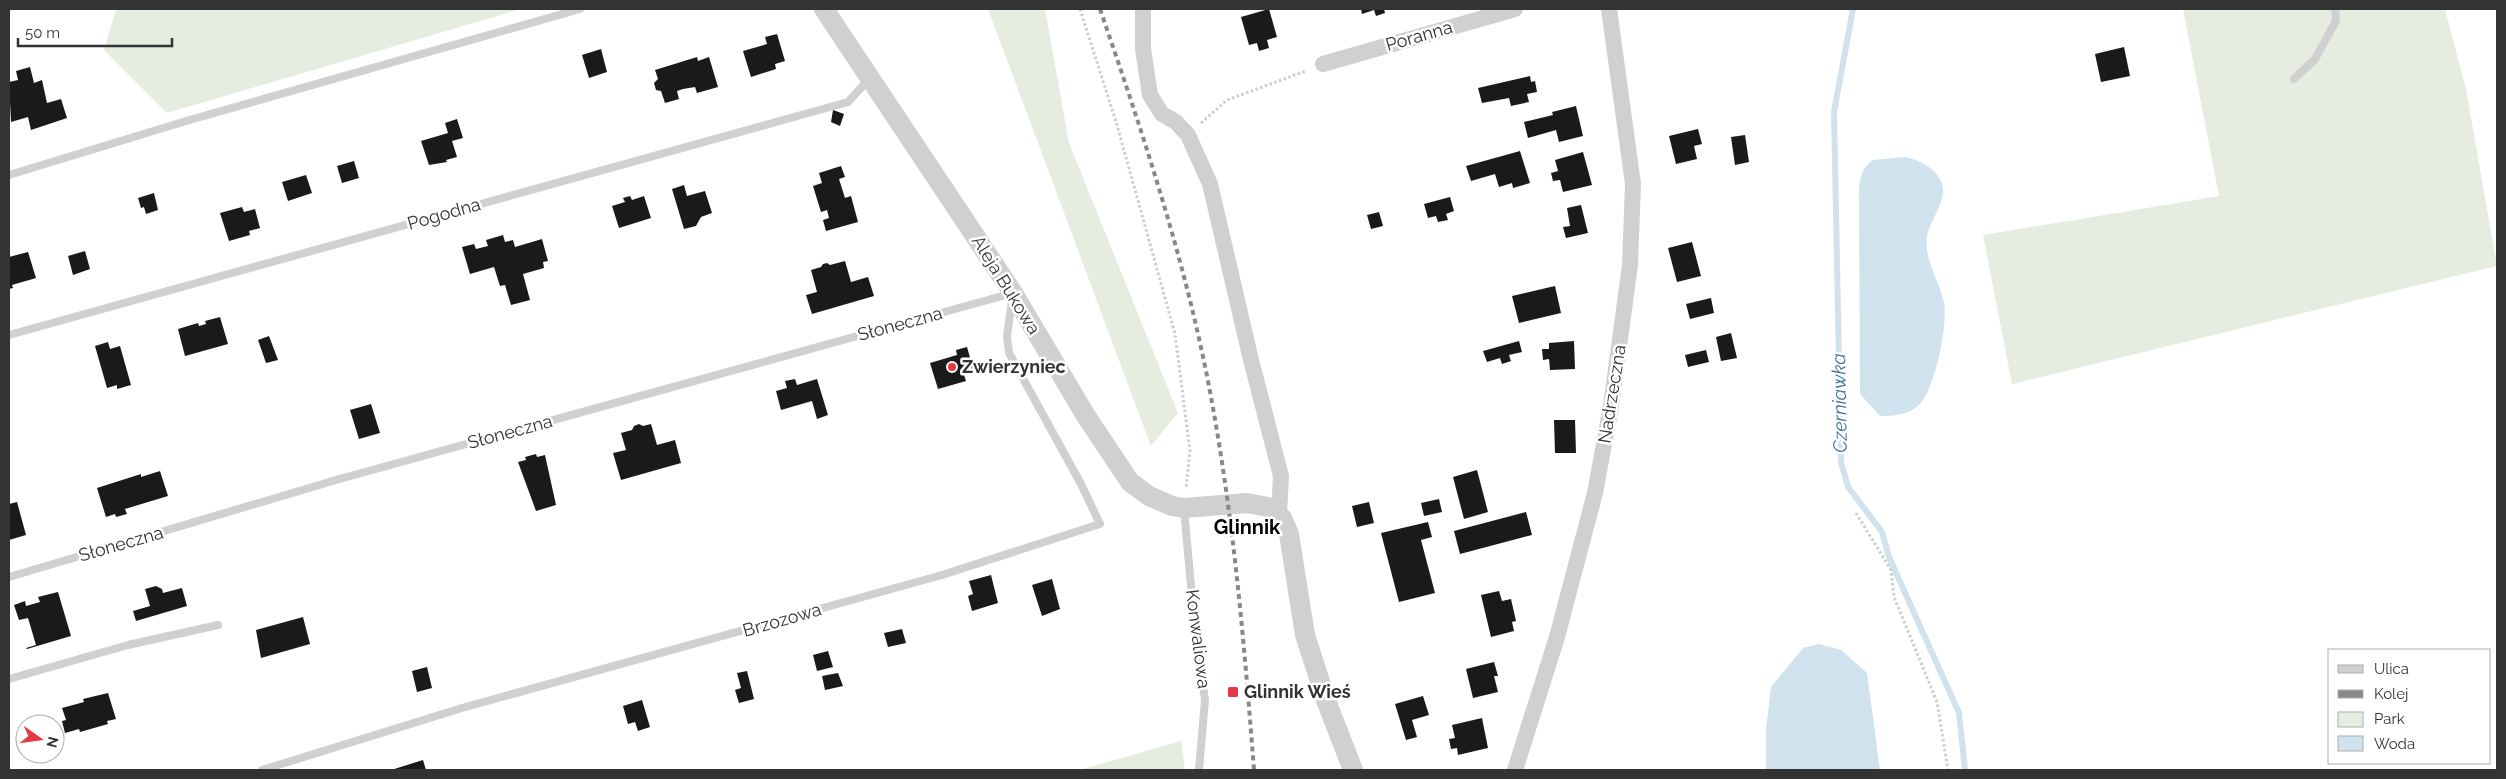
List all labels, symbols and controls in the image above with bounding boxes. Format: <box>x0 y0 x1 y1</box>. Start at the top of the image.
scale bar <box>18 15 171 47</box>
street label: Poranna <box>1383 16 1455 55</box>
text: 50 m <box>25 24 60 42</box>
street label: Pogodna <box>405 193 483 234</box>
street label: Aleja Bukowa <box>968 232 1045 338</box>
street label: Słoneczna <box>855 302 945 345</box>
street label: Nadrzeczna <box>1593 343 1630 445</box>
water label: Czerniawka <box>1827 353 1851 453</box>
place label: Zwierzyniec <box>962 356 1066 377</box>
marker: Zwierzyniec <box>946 361 958 373</box>
street label: Słoneczna <box>465 410 555 453</box>
district label: Glinnik <box>1214 515 1281 539</box>
street label: Słoneczna <box>76 521 166 566</box>
street label: Konwaliowa <box>1182 588 1215 690</box>
street label: Brzozowa <box>740 598 824 641</box>
legend <box>2328 649 2491 764</box>
text: Ulica <box>2374 660 2409 678</box>
place label: Glinnik Wieś <box>1244 681 1351 702</box>
marker: Glinnik Wieś <box>1226 685 1240 699</box>
text: Kolej <box>2374 685 2408 703</box>
text: Park <box>2374 710 2405 728</box>
north arrow <box>15 714 65 764</box>
text: N <box>44 735 62 749</box>
text: Woda <box>2374 735 2415 753</box>

